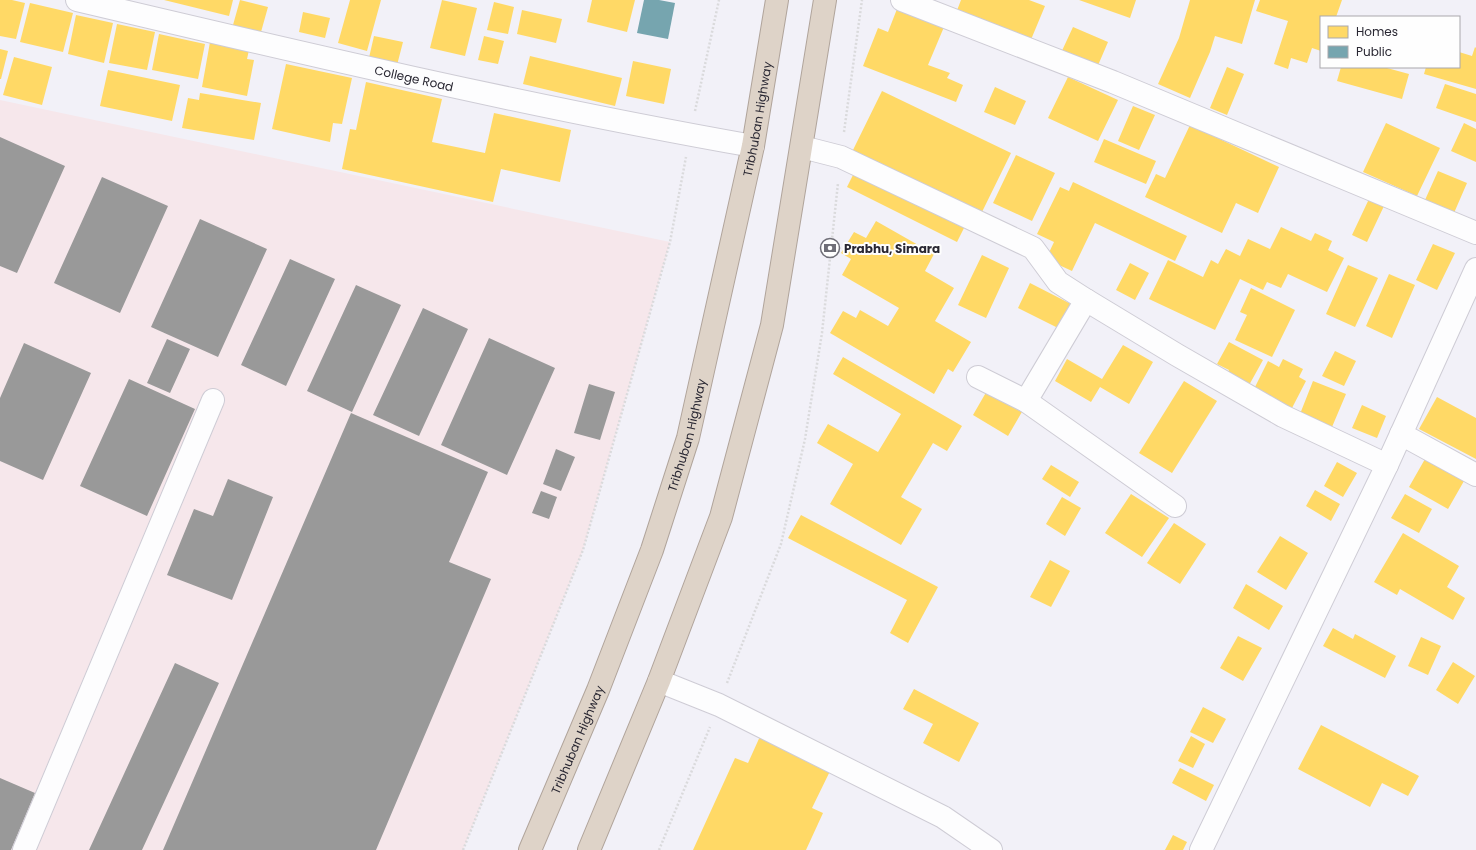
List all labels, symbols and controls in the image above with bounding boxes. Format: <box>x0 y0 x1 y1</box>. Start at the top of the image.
legend <box>1320 16 1460 68</box>
text: Homes <box>1356 23 1398 40</box>
text: Public <box>1356 43 1392 60</box>
street label: Tribhuban Highway <box>738 60 775 178</box>
street label: College Road <box>373 61 455 95</box>
bank icon: Prabhu, Simara <box>819 237 841 259</box>
place label: Prabhu, Simara <box>844 240 940 257</box>
street label: Tribhuban Highway <box>663 377 710 494</box>
street label: Tribhuban Highway <box>546 683 608 796</box>

